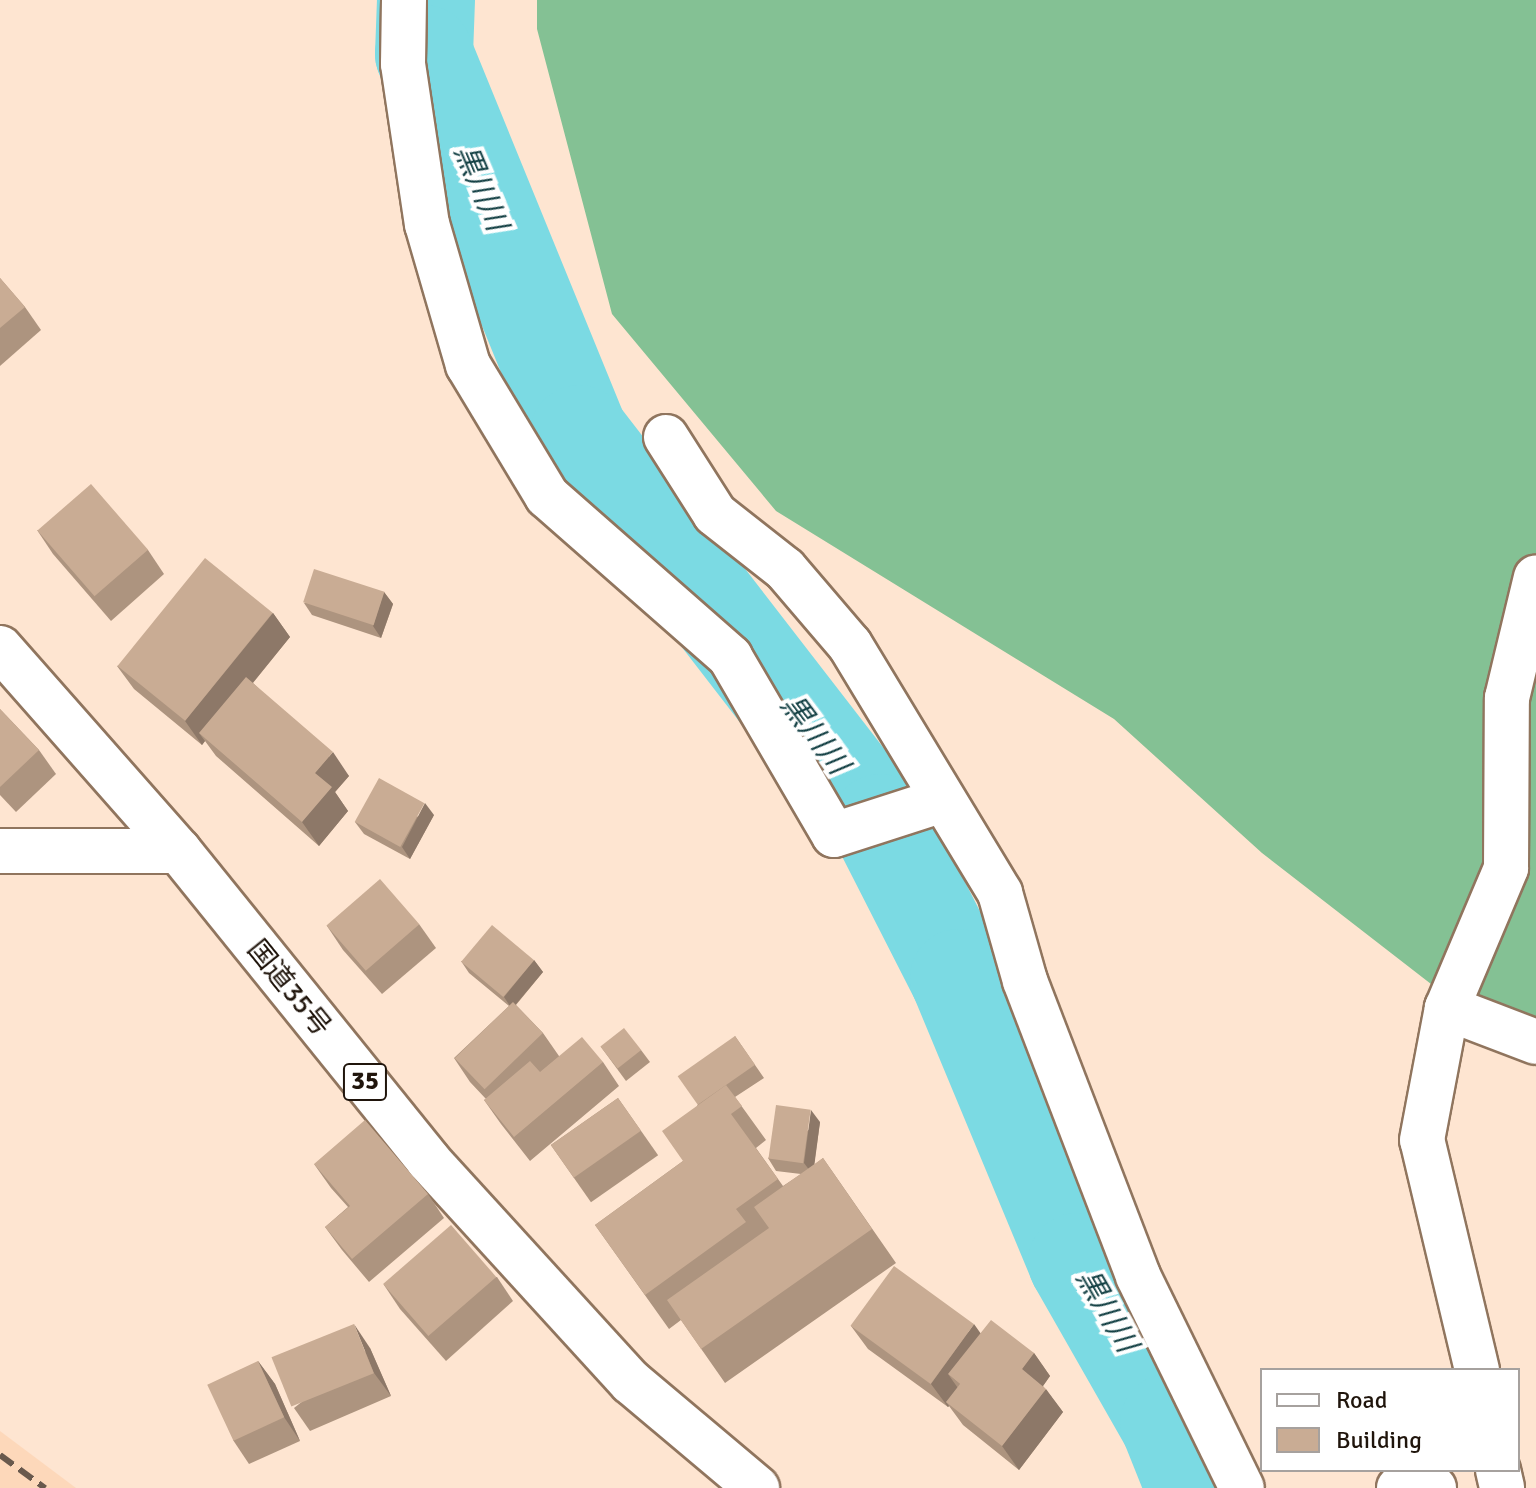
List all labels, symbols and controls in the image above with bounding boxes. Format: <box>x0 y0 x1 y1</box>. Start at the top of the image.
water label: 黒川川 <box>446 140 514 236</box>
water label: 黒川川 <box>773 688 855 782</box>
street label: 国道35号 <box>240 933 338 1043</box>
road number: 35 <box>341 1060 389 1104</box>
water label: 黒川川 <box>1068 1263 1144 1359</box>
legend <box>1260 1368 1520 1472</box>
text: Road <box>1336 1385 1387 1415</box>
text: Building <box>1336 1425 1422 1455</box>

